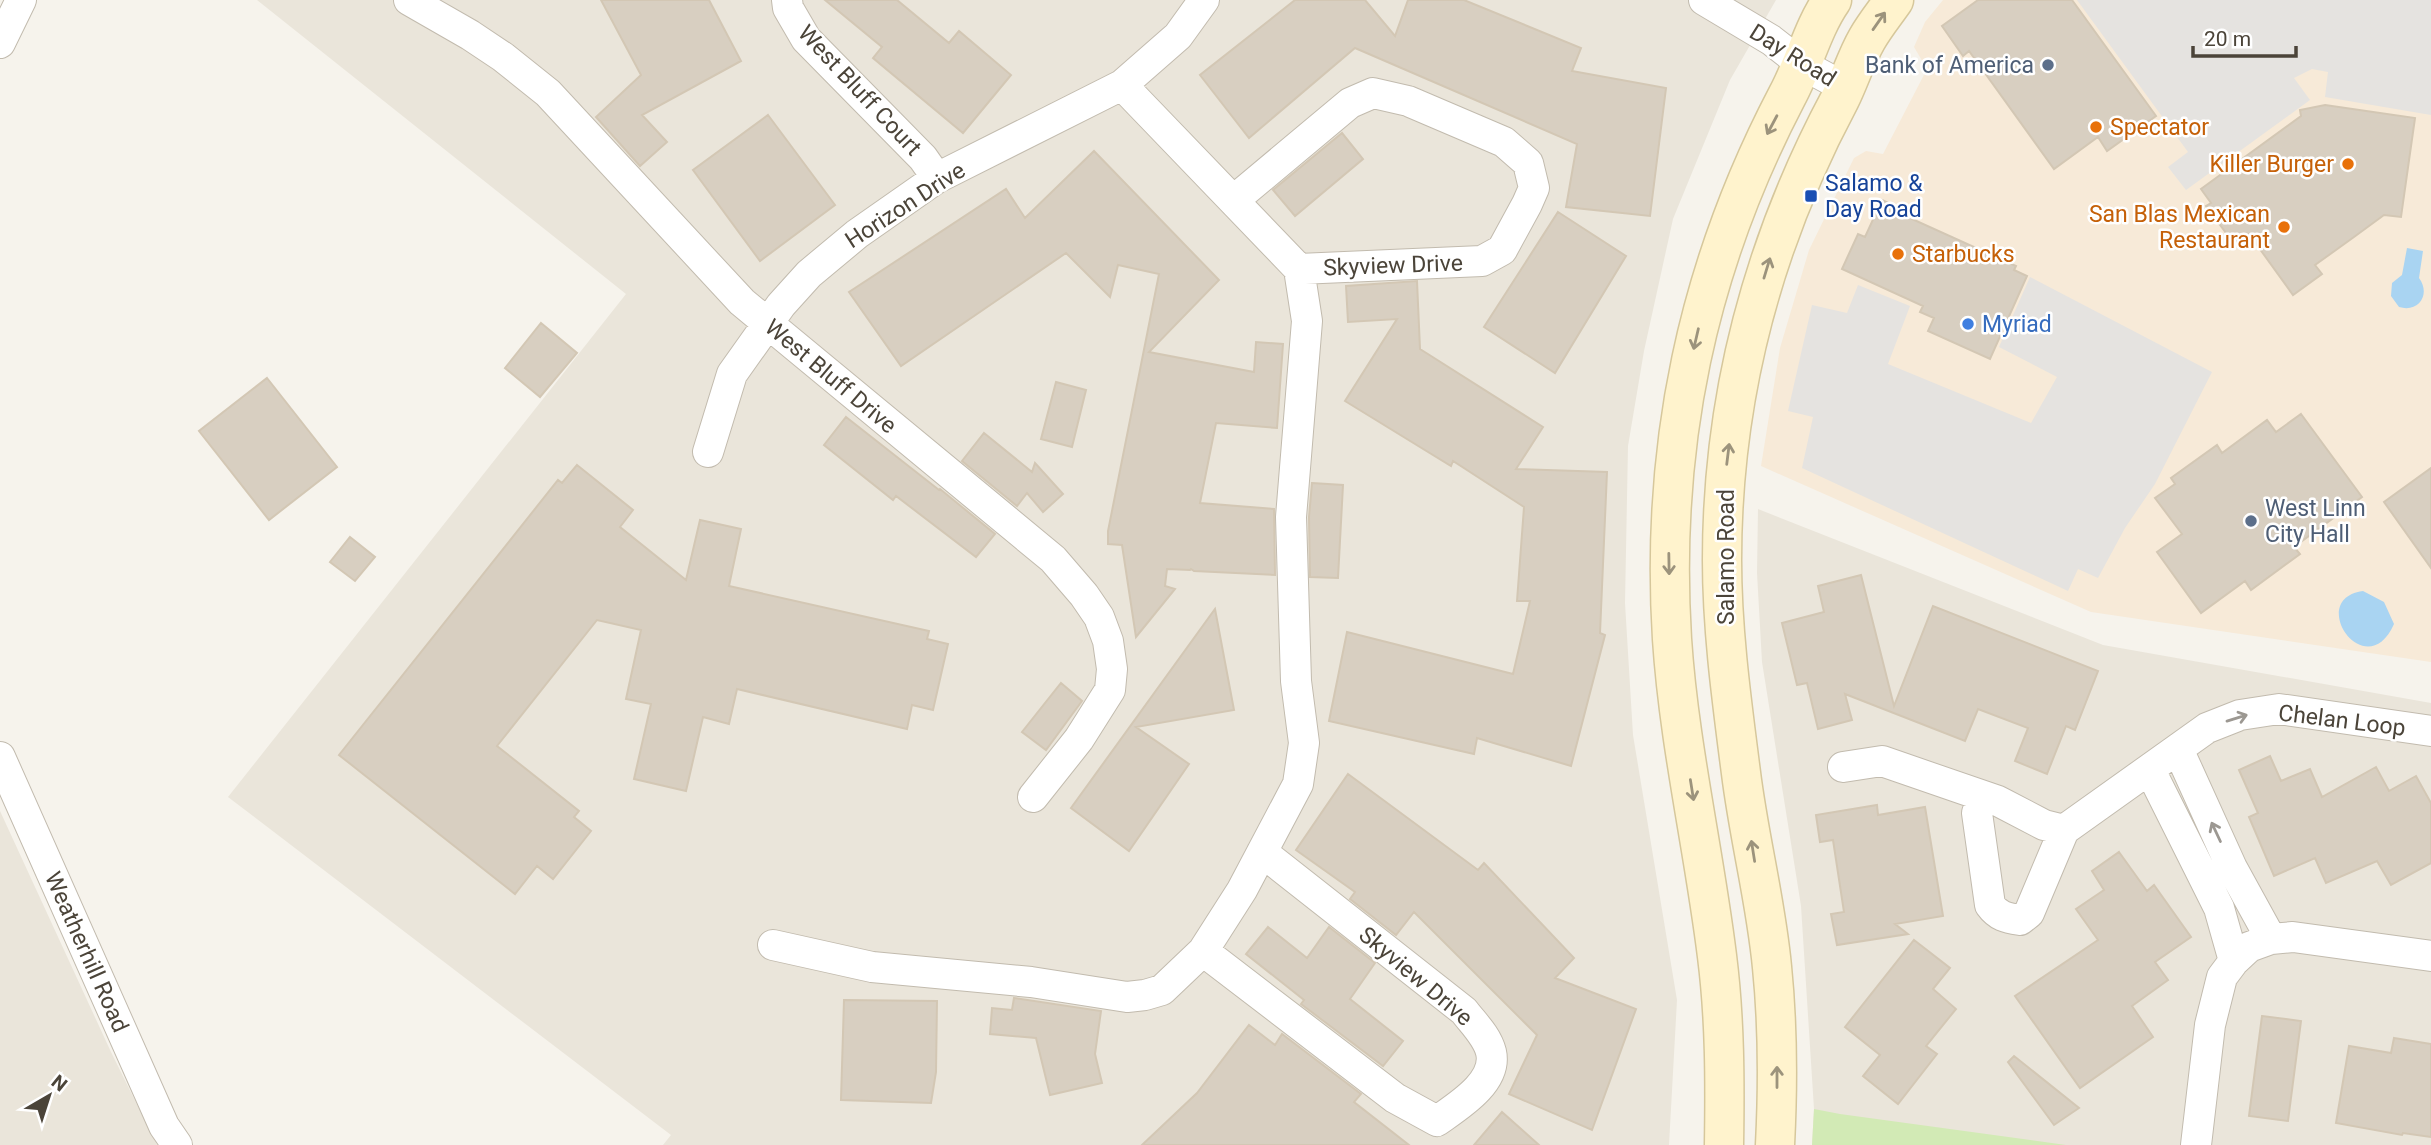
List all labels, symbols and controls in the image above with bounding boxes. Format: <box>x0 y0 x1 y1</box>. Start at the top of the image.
one-way arrow <box>1872 12 1886 31</box>
scale bar <box>2193 14 2296 58</box>
street label: Day Road <box>1745 18 1841 93</box>
street label: West Bluff Court <box>792 20 927 161</box>
text: 20 m <box>2204 27 2251 51</box>
place label: Bank of America <box>1865 52 2034 79</box>
marker: Bank of America <box>2040 57 2056 73</box>
place label: Spectator <box>2110 114 2209 141</box>
one-way arrow <box>1765 115 1779 135</box>
marker: Spectator <box>2088 119 2104 135</box>
place label: Killer Burger <box>2210 151 2334 178</box>
marker: Killer Burger <box>2340 156 2356 172</box>
street label: Horizon Drive <box>840 157 970 254</box>
place label: Salamo & Day Road <box>1825 170 1923 223</box>
marker: Salamo & Day Road <box>1803 188 1819 204</box>
place label: San Blas Mexican Restaurant <box>2089 201 2270 254</box>
marker: San Blas Mexican Restaurant <box>2276 219 2292 235</box>
place label: Starbucks <box>1912 241 2015 268</box>
marker: Starbucks <box>1890 246 1906 262</box>
street label: Skyview Drive <box>1323 250 1463 281</box>
one-way arrow <box>1762 257 1775 279</box>
place label: Myriad <box>1982 311 2052 338</box>
street label: West Bluff Drive <box>759 314 902 439</box>
marker: Myriad <box>1960 316 1976 332</box>
one-way arrow <box>1689 327 1702 350</box>
one-way arrow <box>1722 443 1735 466</box>
street label: Salamo Road <box>1713 489 1740 625</box>
place label: West Linn City Hall <box>2265 495 2366 548</box>
marker: West Linn City Hall <box>2243 513 2259 529</box>
one-way arrow <box>1662 553 1676 576</box>
street label: Chelan Loop <box>2277 699 2407 742</box>
one-way arrow <box>2226 710 2248 723</box>
one-way arrow <box>1686 779 1699 801</box>
one-way arrow <box>2209 822 2222 843</box>
one-way arrow <box>1746 840 1759 863</box>
street label: Weatherhill Road <box>39 868 134 1037</box>
street label: Skyview Drive <box>1353 921 1478 1032</box>
north arrow <box>14 1061 84 1131</box>
one-way arrow <box>1770 1066 1784 1089</box>
text: N <box>47 1070 72 1096</box>

